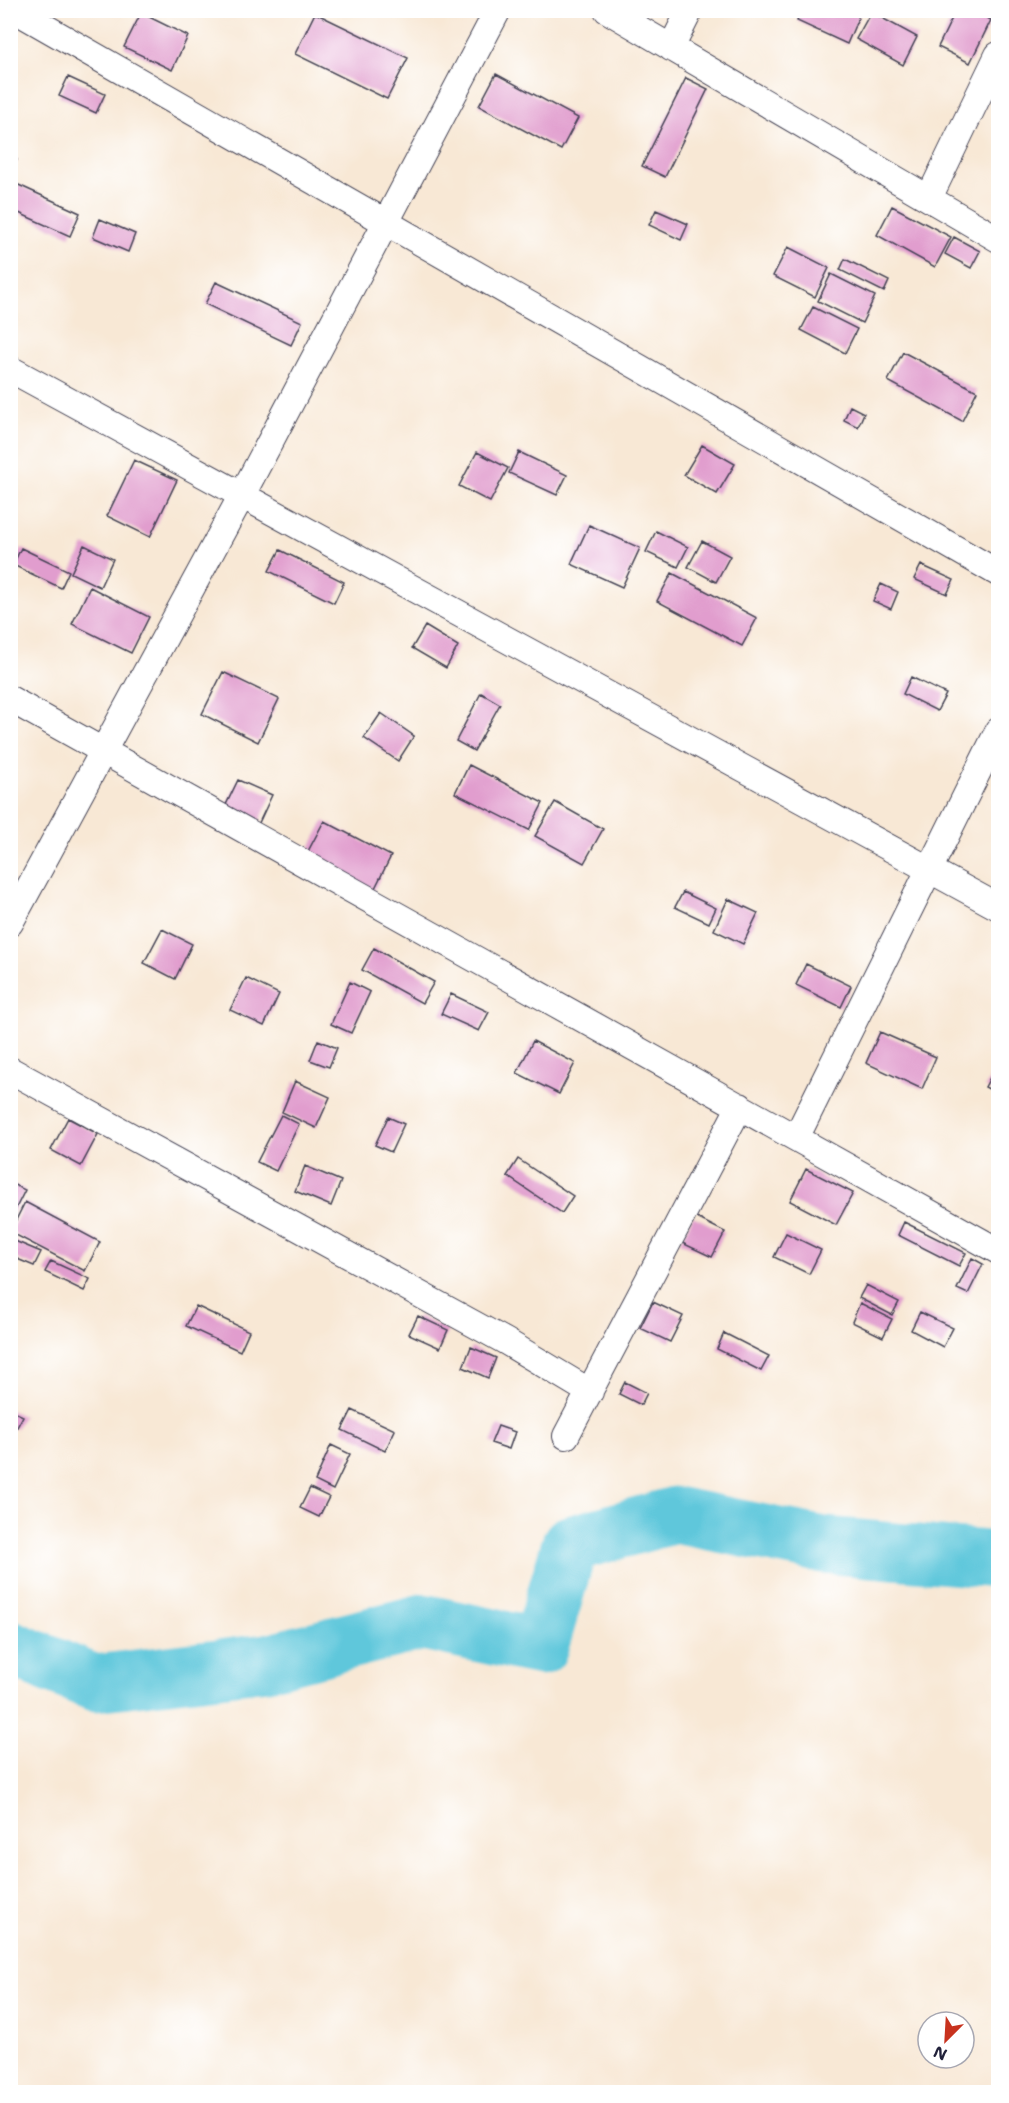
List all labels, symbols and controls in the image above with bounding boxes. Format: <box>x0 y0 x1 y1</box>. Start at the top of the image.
north arrow <box>916 2010 976 2070</box>
text: N <box>930 2041 950 2065</box>

